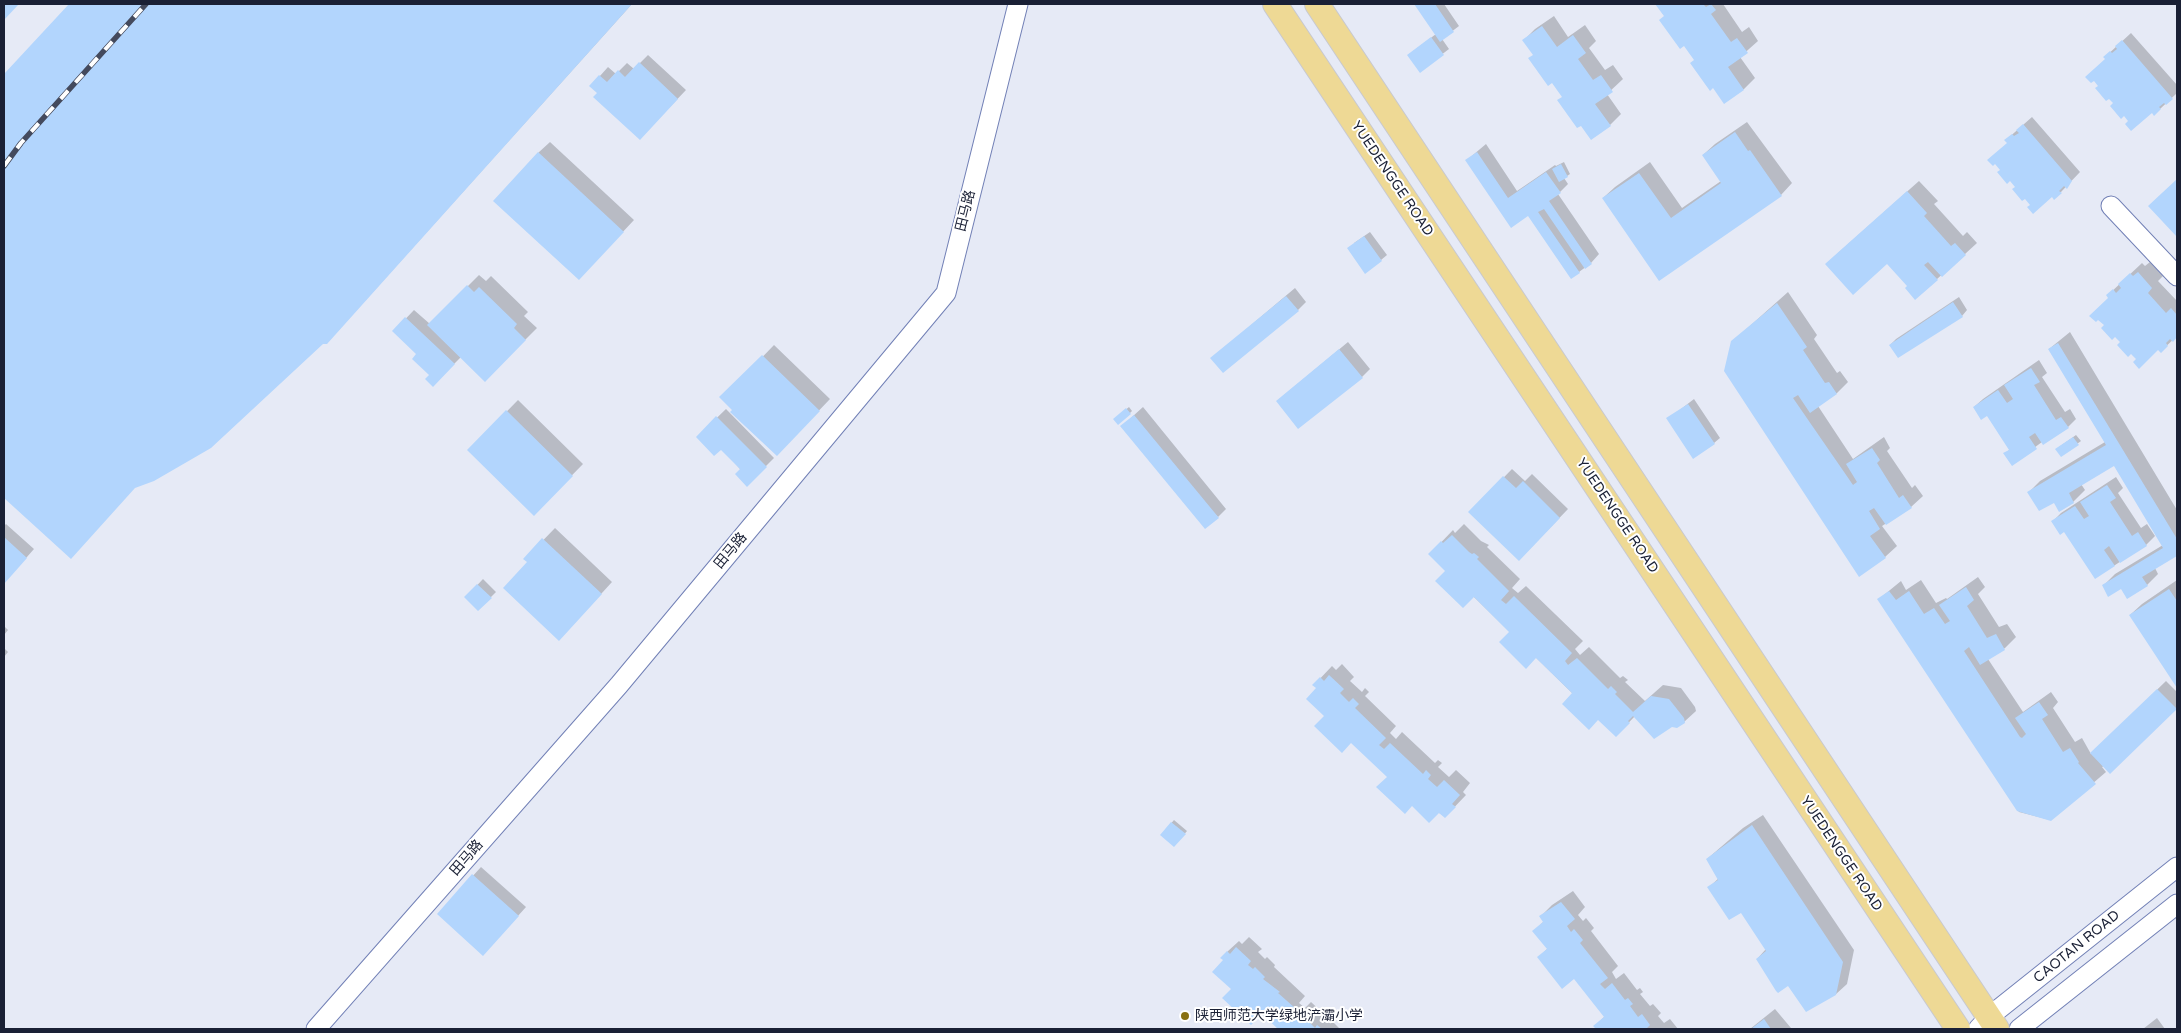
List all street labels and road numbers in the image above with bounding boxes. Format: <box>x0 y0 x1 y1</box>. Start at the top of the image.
street label: YUEDENGGE ROAD <box>1347 118 1437 240</box>
street label: 田马路 <box>953 189 979 233</box>
street label: YUEDENGGE ROAD <box>1572 455 1662 577</box>
street label: 田马路 <box>711 530 751 572</box>
street label: YUEDENGGE ROAD <box>1796 793 1886 915</box>
street label: 田马路 <box>447 837 487 879</box>
street label: CAOTAN ROAD <box>2031 907 2123 987</box>

